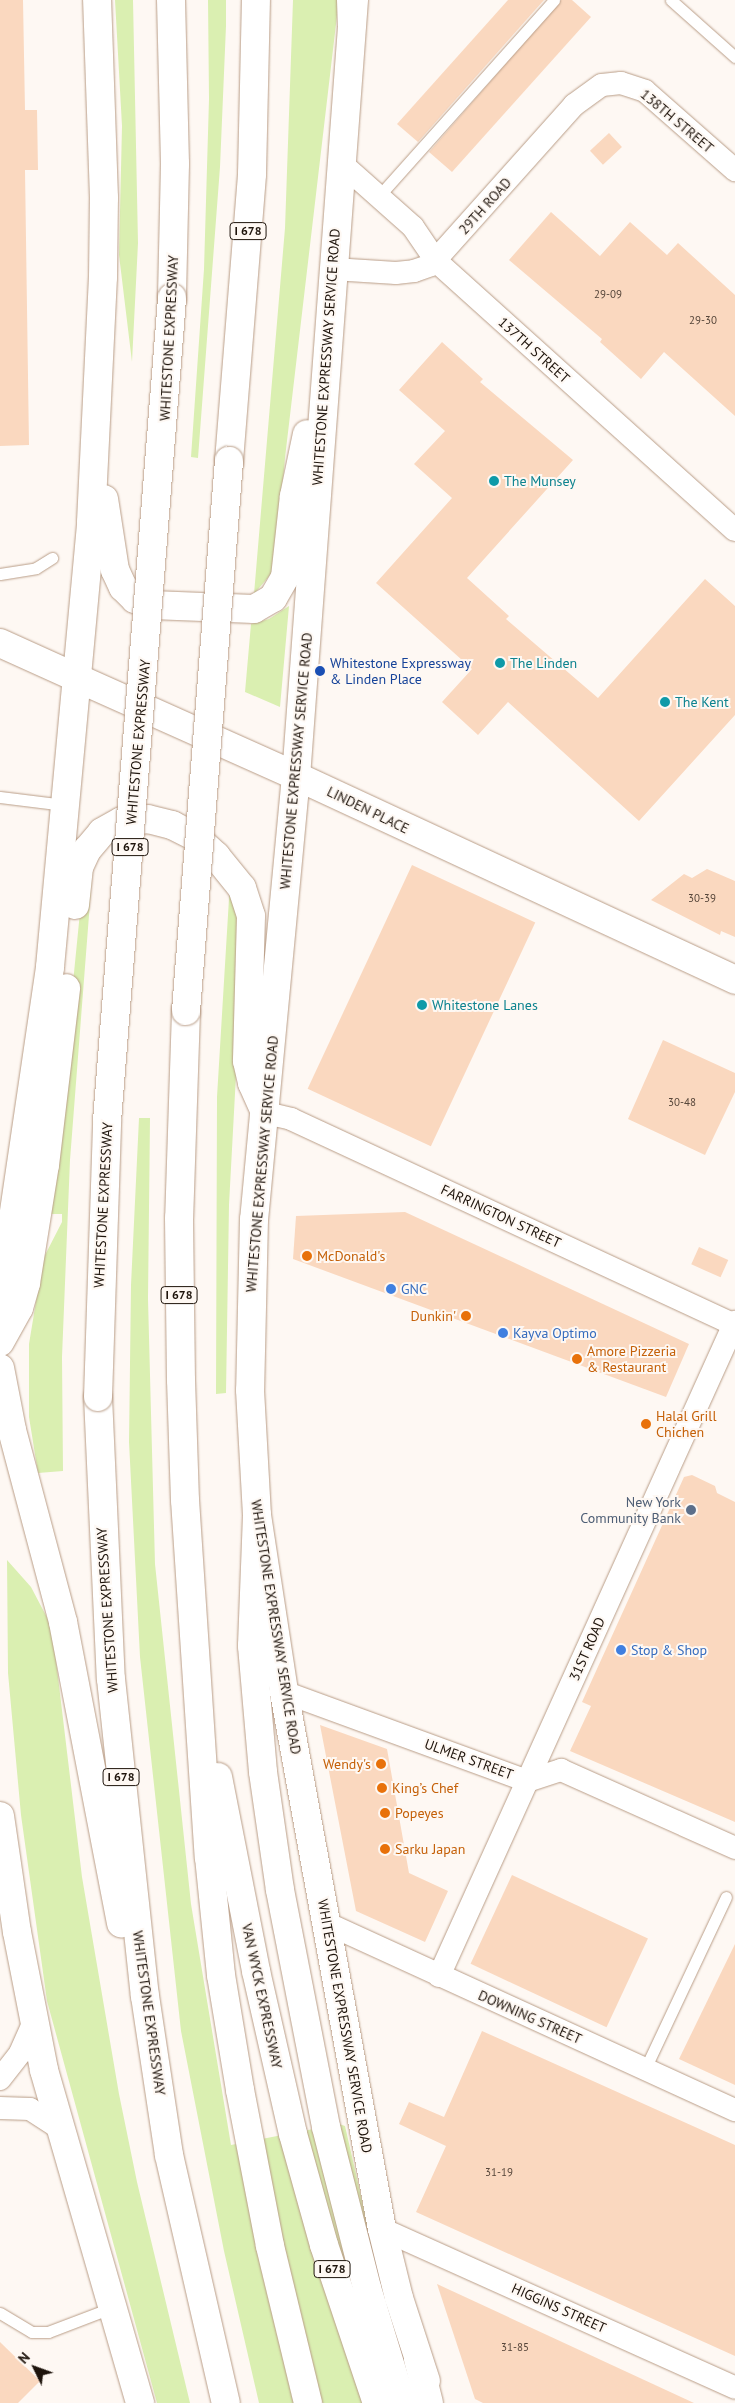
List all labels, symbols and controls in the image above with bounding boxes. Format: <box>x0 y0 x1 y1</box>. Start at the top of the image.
street label: 138TH STREET <box>637 86 717 156</box>
street label: 29TH ROAD <box>455 174 515 238</box>
road number: I 678 <box>229 222 267 240</box>
street label: WHITESTONE EXPRESSWAY SERVICE ROAD <box>309 228 343 486</box>
street label: WHITESTONE EXPRESSWAY <box>156 255 182 421</box>
house number: 29-09 <box>594 287 622 301</box>
house number: 29-30 <box>689 313 717 327</box>
street label: 137TH STREET <box>495 314 573 386</box>
place label: The Munsey <box>504 473 576 489</box>
marker: The Munsey <box>488 475 500 487</box>
street label: WHITESTONE EXPRESSWAY SERVICE ROAD <box>276 632 316 890</box>
place label: Whitestone Expressway & Linden Place <box>330 655 471 688</box>
place label: The Linden <box>510 655 577 671</box>
marker: The Linden <box>494 657 506 669</box>
street label: WHITESTONE EXPRESSWAY <box>122 659 154 825</box>
marker: Whitestone Expressway & Linden Place <box>314 665 326 677</box>
place label: The Kent <box>675 694 729 710</box>
marker: The Kent <box>659 696 671 708</box>
street label: LINDEN PLACE <box>324 783 412 837</box>
road number: I 678 <box>111 838 149 856</box>
house number: 30-39 <box>688 891 716 905</box>
place label: Whitestone Lanes <box>432 997 538 1013</box>
marker: Whitestone Lanes <box>416 999 428 1011</box>
street label: WHITESTONE EXPRESSWAY SERVICE ROAD <box>242 1035 282 1293</box>
house number: 30-48 <box>668 1095 696 1109</box>
street label: WHITESTONE EXPRESSWAY <box>90 1122 116 1288</box>
street label: FARRINGTON STREET <box>438 1181 564 1251</box>
place label: McDonald's <box>317 1248 385 1264</box>
marker: McDonald's <box>301 1250 313 1262</box>
place label: GNC <box>401 1281 427 1297</box>
marker: GNC <box>385 1283 397 1295</box>
road number: I 678 <box>160 1286 198 1304</box>
place label: Dunkin' <box>410 1308 456 1324</box>
marker: Dunkin' <box>460 1310 472 1322</box>
place label: Kayva Optimo <box>513 1325 597 1341</box>
marker: Kayva Optimo <box>497 1327 509 1339</box>
place label: Amore Pizzeria & Restaurant <box>587 1343 676 1375</box>
marker: Amore Pizzeria & Restaurant <box>571 1353 583 1365</box>
place label: Halal Grill Chichen <box>656 1408 716 1440</box>
marker: Halal Grill Chichen <box>640 1418 652 1430</box>
place label: New York Community Bank <box>580 1494 681 1526</box>
street label: WHITESTONE EXPRESSWAY SERVICE ROAD <box>248 1498 304 1756</box>
marker: New York Community Bank <box>685 1504 697 1516</box>
street label: WHITESTONE EXPRESSWAY <box>93 1527 121 1693</box>
street label: 31ST ROAD <box>565 1614 609 1684</box>
place label: Stop & Shop <box>631 1642 707 1658</box>
marker: Stop & Shop <box>615 1644 627 1656</box>
street label: ULMER STREET <box>422 1735 516 1783</box>
place label: Wendy's <box>323 1756 371 1772</box>
marker: Wendy's <box>375 1758 387 1770</box>
road number: I 678 <box>102 1768 140 1786</box>
place label: King’s Chef <box>392 1780 458 1796</box>
marker: King’s Chef <box>376 1782 388 1794</box>
place label: Popeyes <box>395 1805 444 1821</box>
marker: Popeyes <box>379 1807 391 1819</box>
place label: Sarku Japan <box>395 1841 465 1857</box>
marker: Sarku Japan <box>379 1843 391 1855</box>
street label: WHITESTONE EXPRESSWAY SERVICE ROAD <box>314 1898 376 2154</box>
street label: VAN WYCK EXPRESSWAY <box>238 1922 286 2070</box>
street label: WHITESTONE EXPRESSWAY <box>129 1930 169 2096</box>
street label: DOWNING STREET <box>476 1987 584 2047</box>
house number: 31-19 <box>485 2165 513 2179</box>
road number: I 678 <box>313 2260 351 2278</box>
street label: HIGGINS STREET <box>509 2280 609 2336</box>
house number: 31-85 <box>501 2340 529 2354</box>
north arrow <box>10 2343 60 2393</box>
text: N <box>14 2349 34 2367</box>

